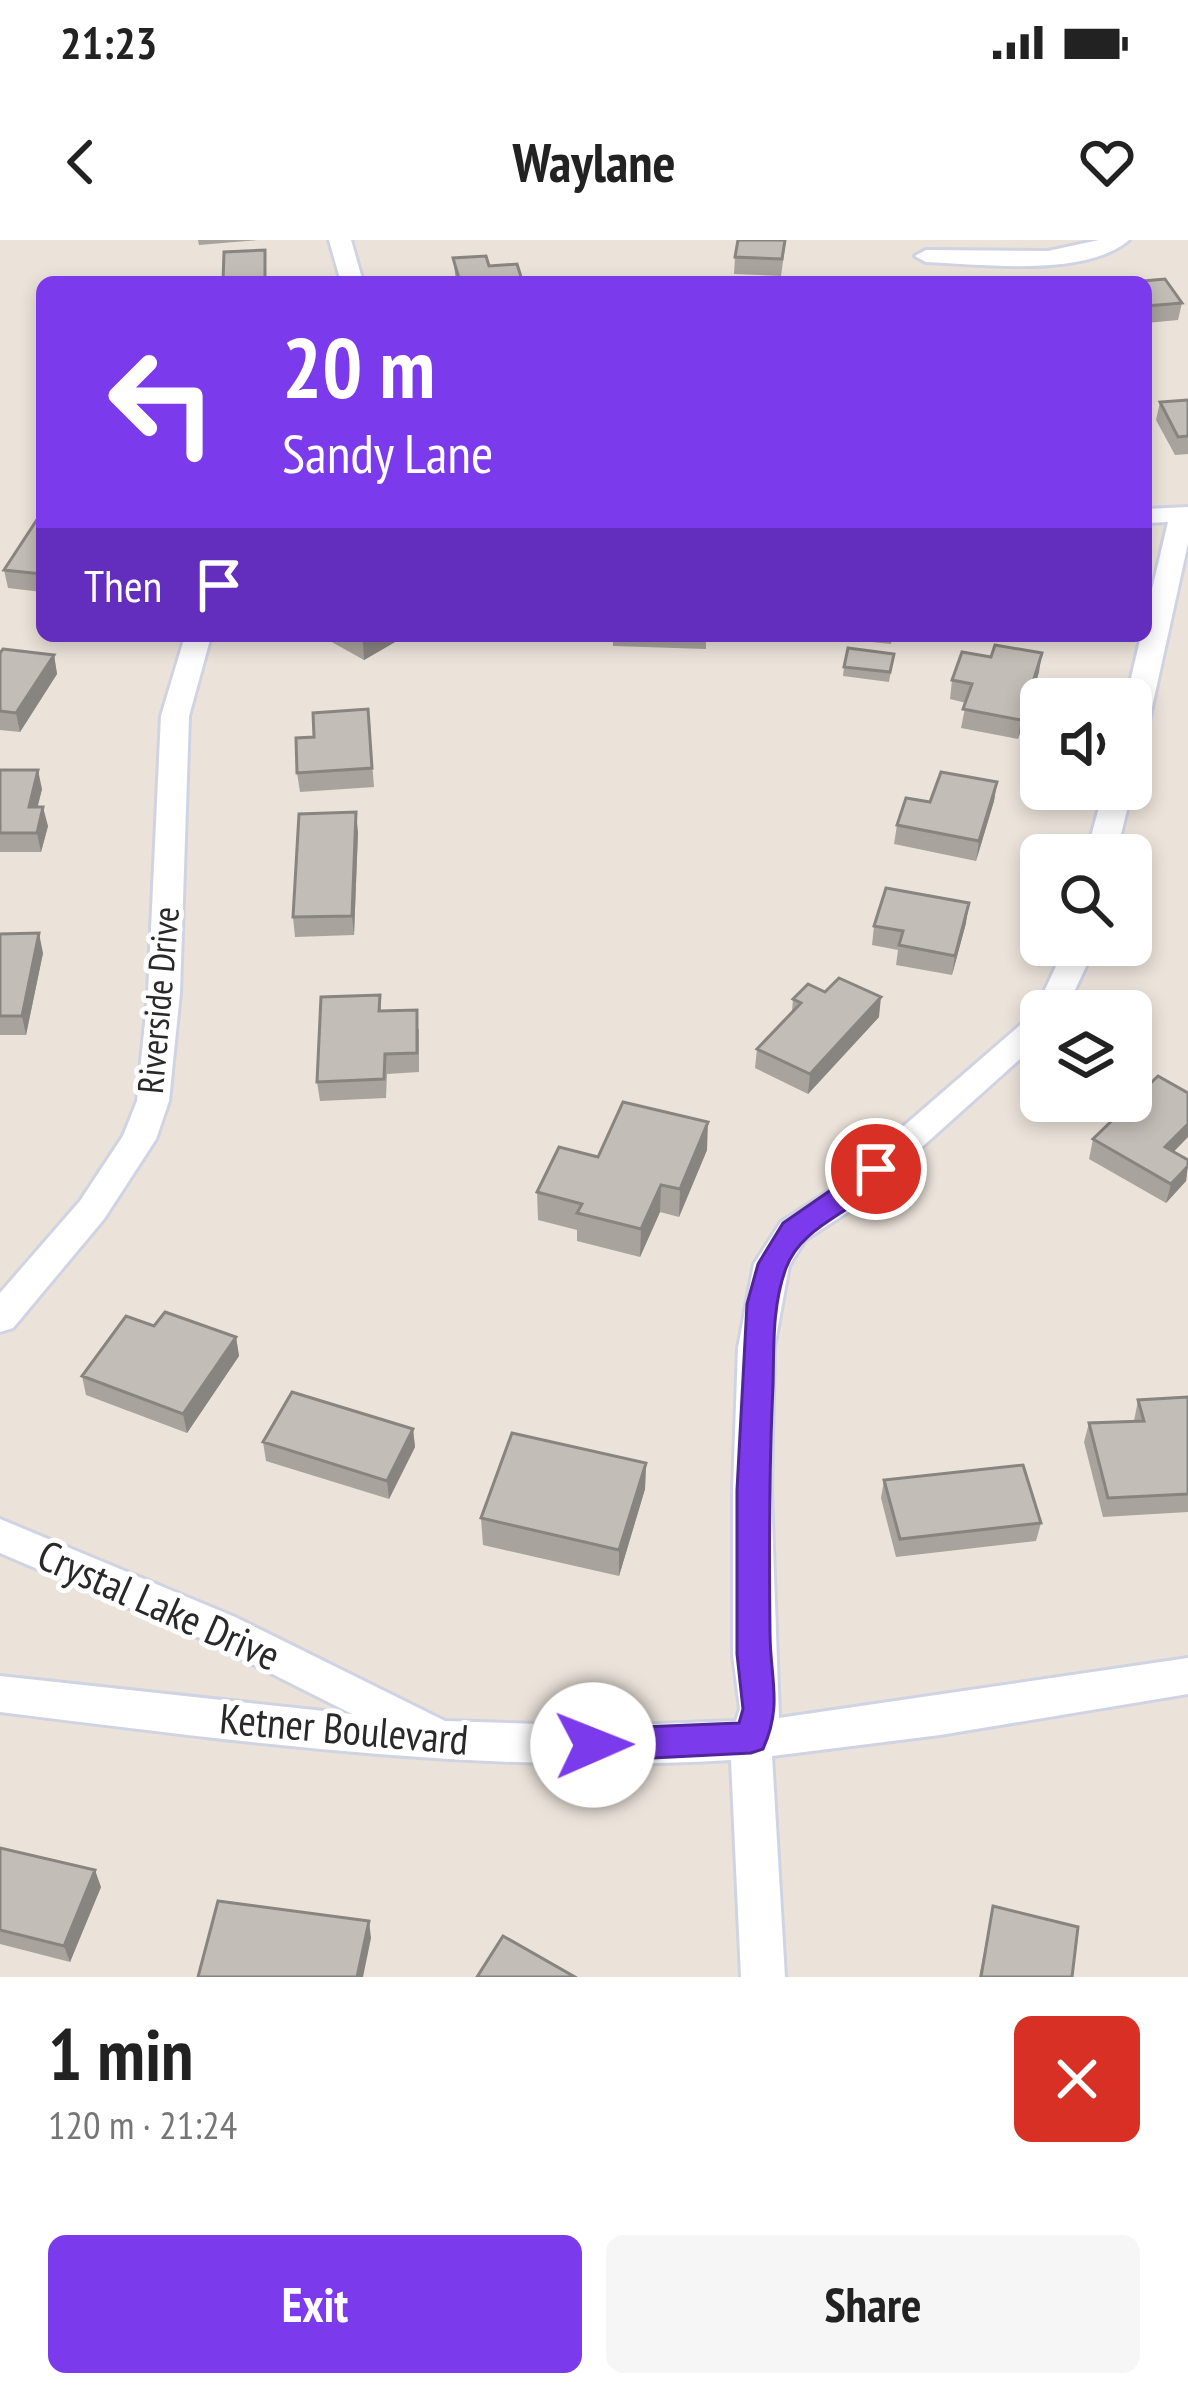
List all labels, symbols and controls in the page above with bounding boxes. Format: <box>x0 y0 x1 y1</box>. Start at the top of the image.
text: 21:23 <box>60 13 157 71</box>
text: Waylane <box>512 127 676 197</box>
icon: back <box>48 129 114 195</box>
icon: heart <box>1074 129 1140 195</box>
text: 20 m <box>282 312 435 421</box>
icon: left <box>84 324 240 480</box>
text: Sandy Lane <box>282 418 493 488</box>
icon: arrive <box>186 552 252 618</box>
text: Then <box>84 556 162 614</box>
map controls <box>1020 678 1152 1122</box>
button: sound <box>1020 678 1152 810</box>
button: search <box>1020 834 1152 966</box>
street label: Riverside Drive <box>126 905 189 1095</box>
button: layers <box>1020 990 1152 1122</box>
pin <box>825 1118 927 1220</box>
icon: arrive <box>843 1136 909 1202</box>
street label: Crystal Lake Drive <box>30 1527 289 1682</box>
position arrow <box>530 1682 656 1808</box>
street label: Ketner Boulevard <box>217 1690 471 1767</box>
text: 1 min <box>48 2007 193 2100</box>
button: close <box>1014 2016 1140 2142</box>
text: 120 m · 21:24 <box>48 2099 237 2150</box>
button: Exit <box>48 2235 582 2373</box>
button: Share <box>606 2235 1140 2373</box>

